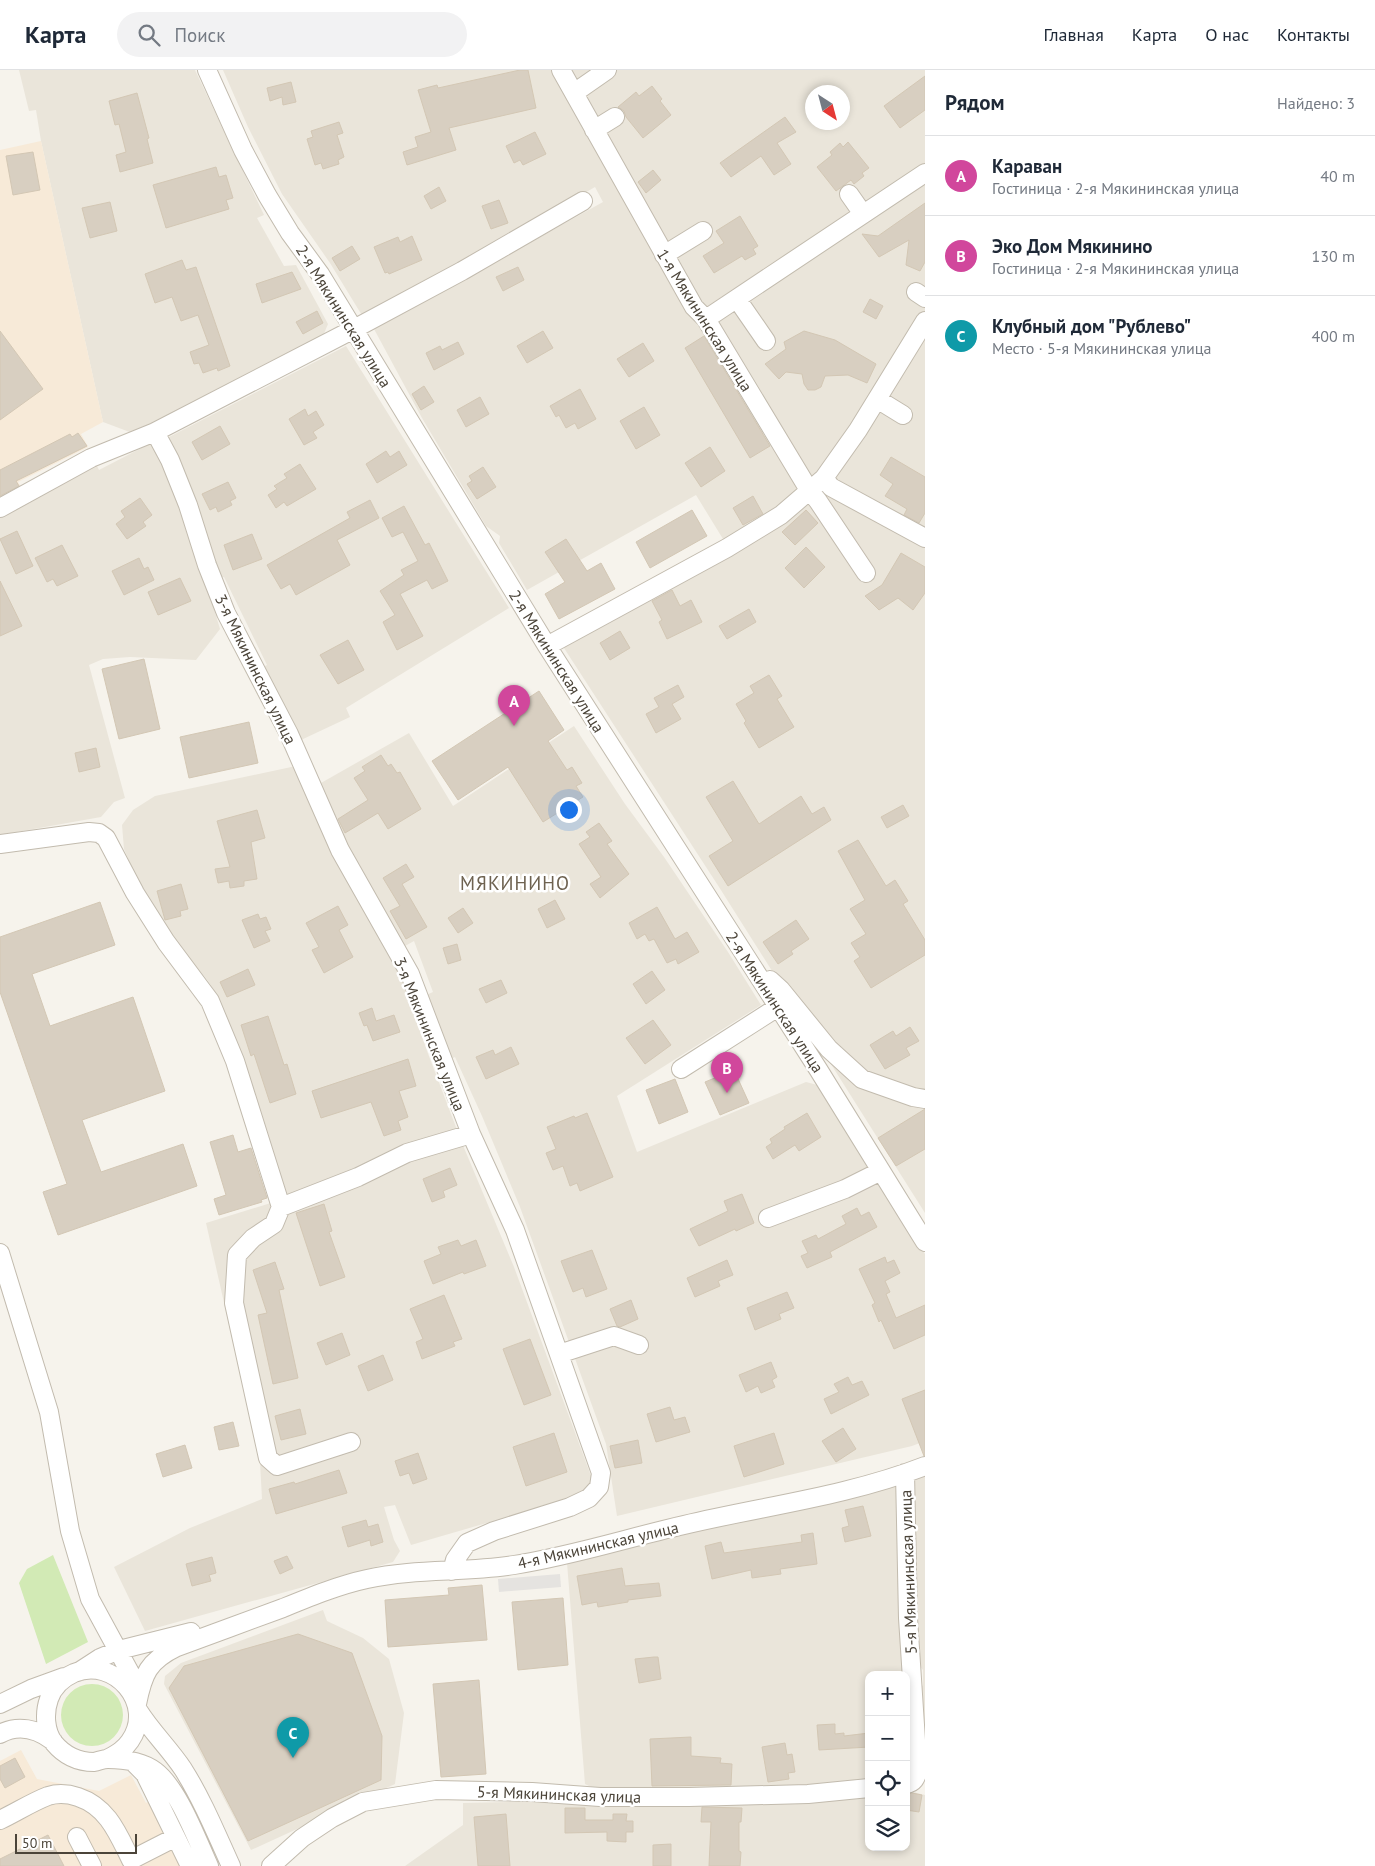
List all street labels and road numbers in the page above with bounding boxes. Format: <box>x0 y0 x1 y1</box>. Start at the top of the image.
street label: 2-я Мякининская улица <box>292 241 396 391</box>
street label: 1-я Мякининская улица <box>653 245 757 395</box>
street label: 2-я Мякининская улица <box>505 586 609 736</box>
street label: 3-я Мякининская улица <box>211 591 301 747</box>
street label: 2-я Мякининская улица <box>722 928 828 1076</box>
street label: 3-я Мякининская улица <box>390 954 470 1114</box>
street label: 5-я Мякининская улица <box>895 1489 921 1655</box>
street label: 4-я Мякининская улица <box>516 1517 680 1573</box>
street label: 5-я Мякининская улица <box>476 1781 642 1807</box>

